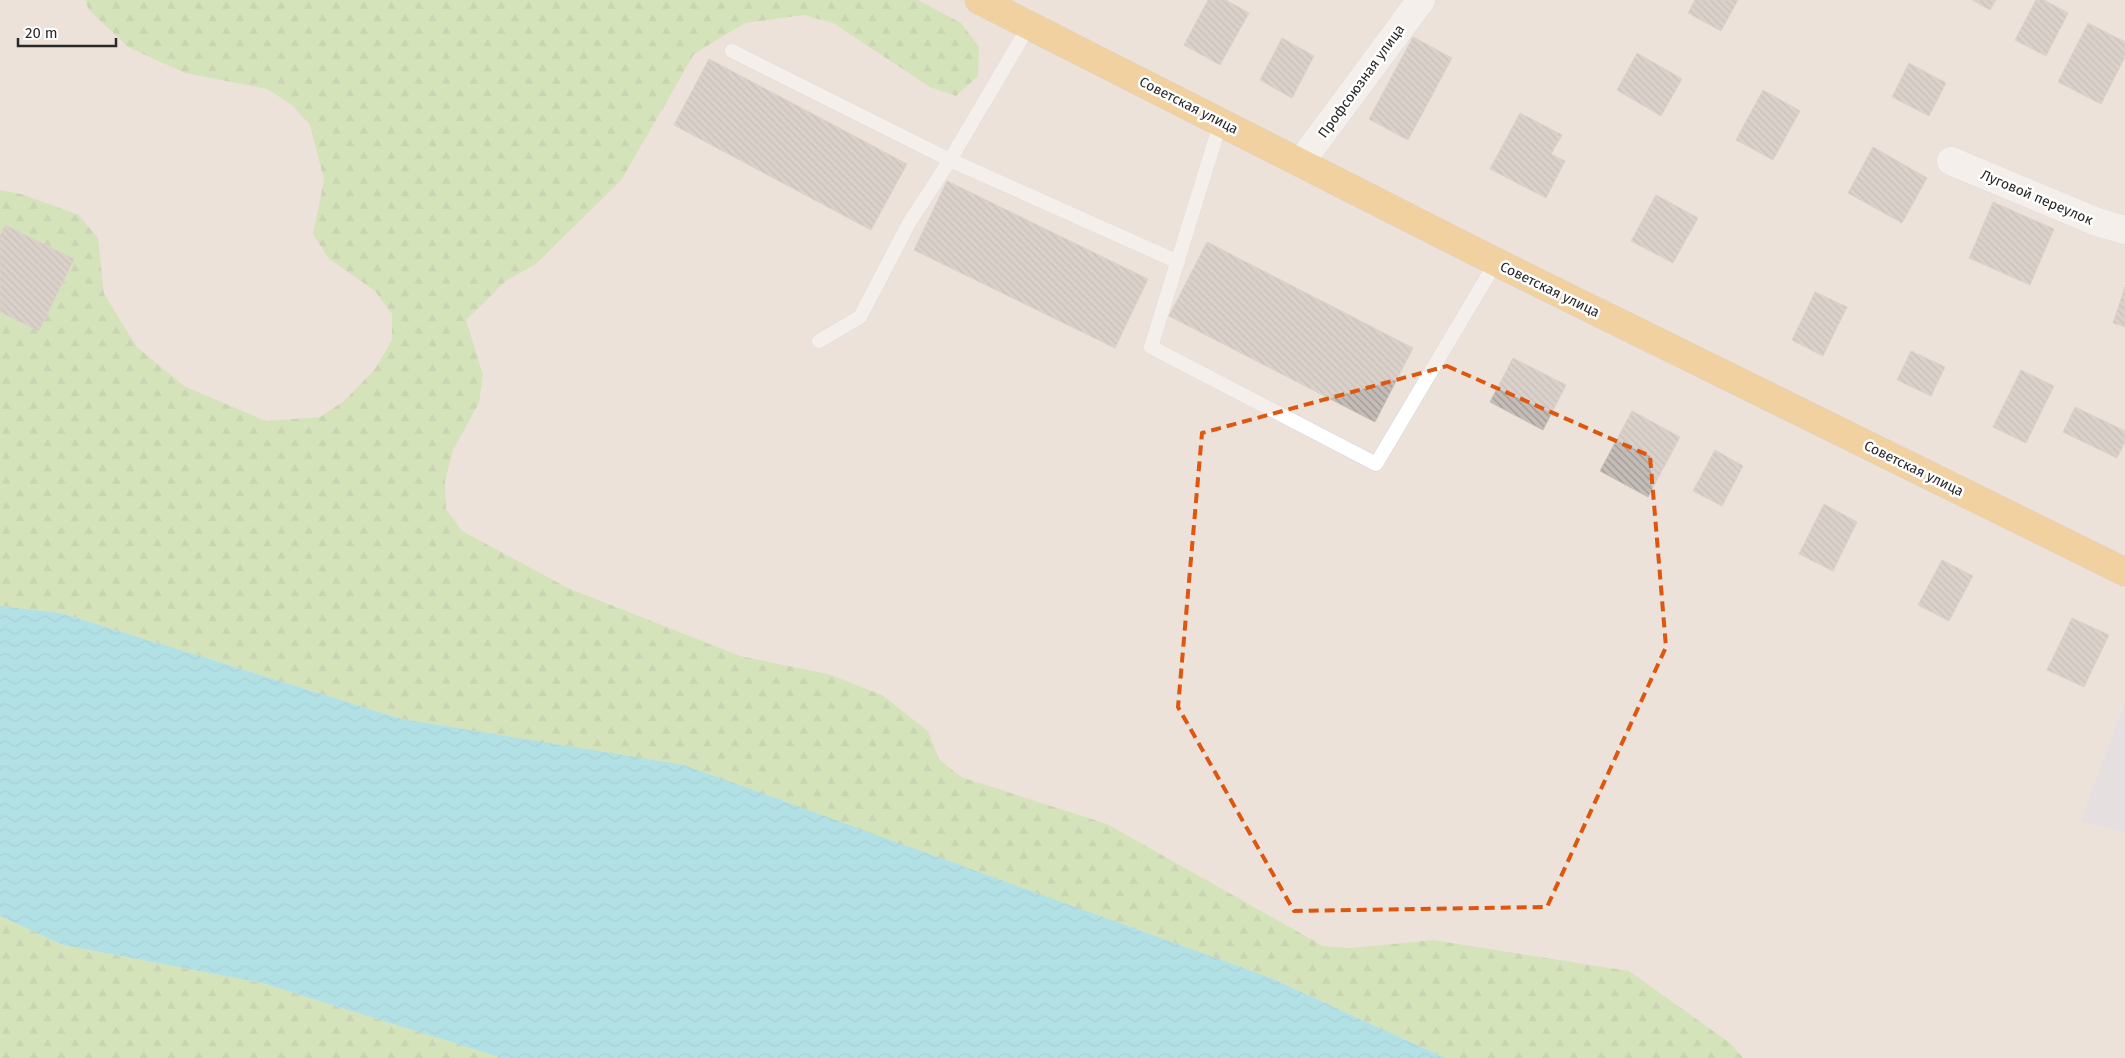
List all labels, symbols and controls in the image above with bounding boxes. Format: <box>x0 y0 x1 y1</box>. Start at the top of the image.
scale bar <box>18 15 115 47</box>
street label: Профсоюзная улица <box>1315 21 1408 141</box>
text: 20 m <box>25 24 58 42</box>
street label: Советская улица <box>1137 73 1241 138</box>
street label: Луговой переулок <box>1978 166 2096 229</box>
street label: Советская улица <box>1497 258 1602 321</box>
street label: Советская улица <box>1861 437 1966 500</box>

